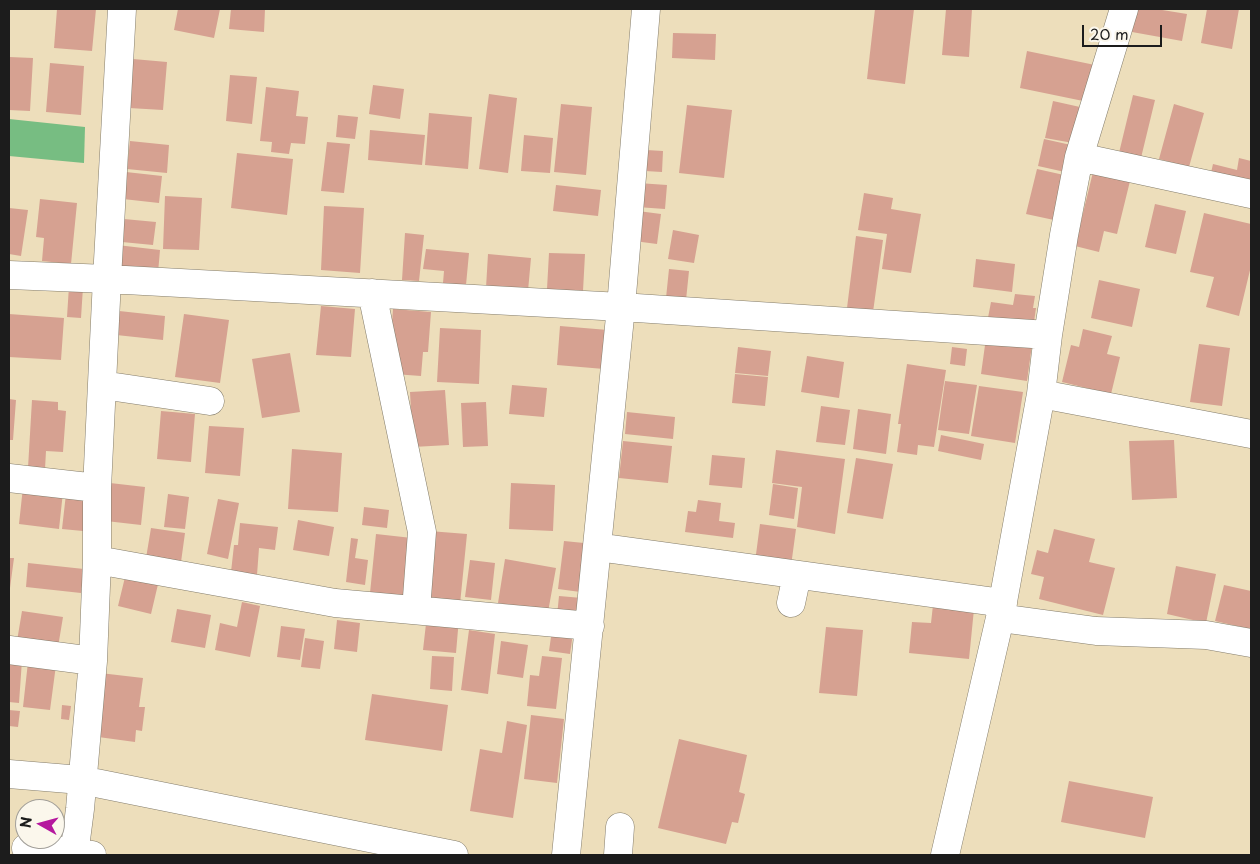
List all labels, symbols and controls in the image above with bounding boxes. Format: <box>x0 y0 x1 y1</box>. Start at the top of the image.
scale bar <box>1085 15 1165 47</box>
text: 20 m <box>1090 22 1129 45</box>
north arrow <box>15 799 65 849</box>
text: N <box>15 815 37 829</box>

